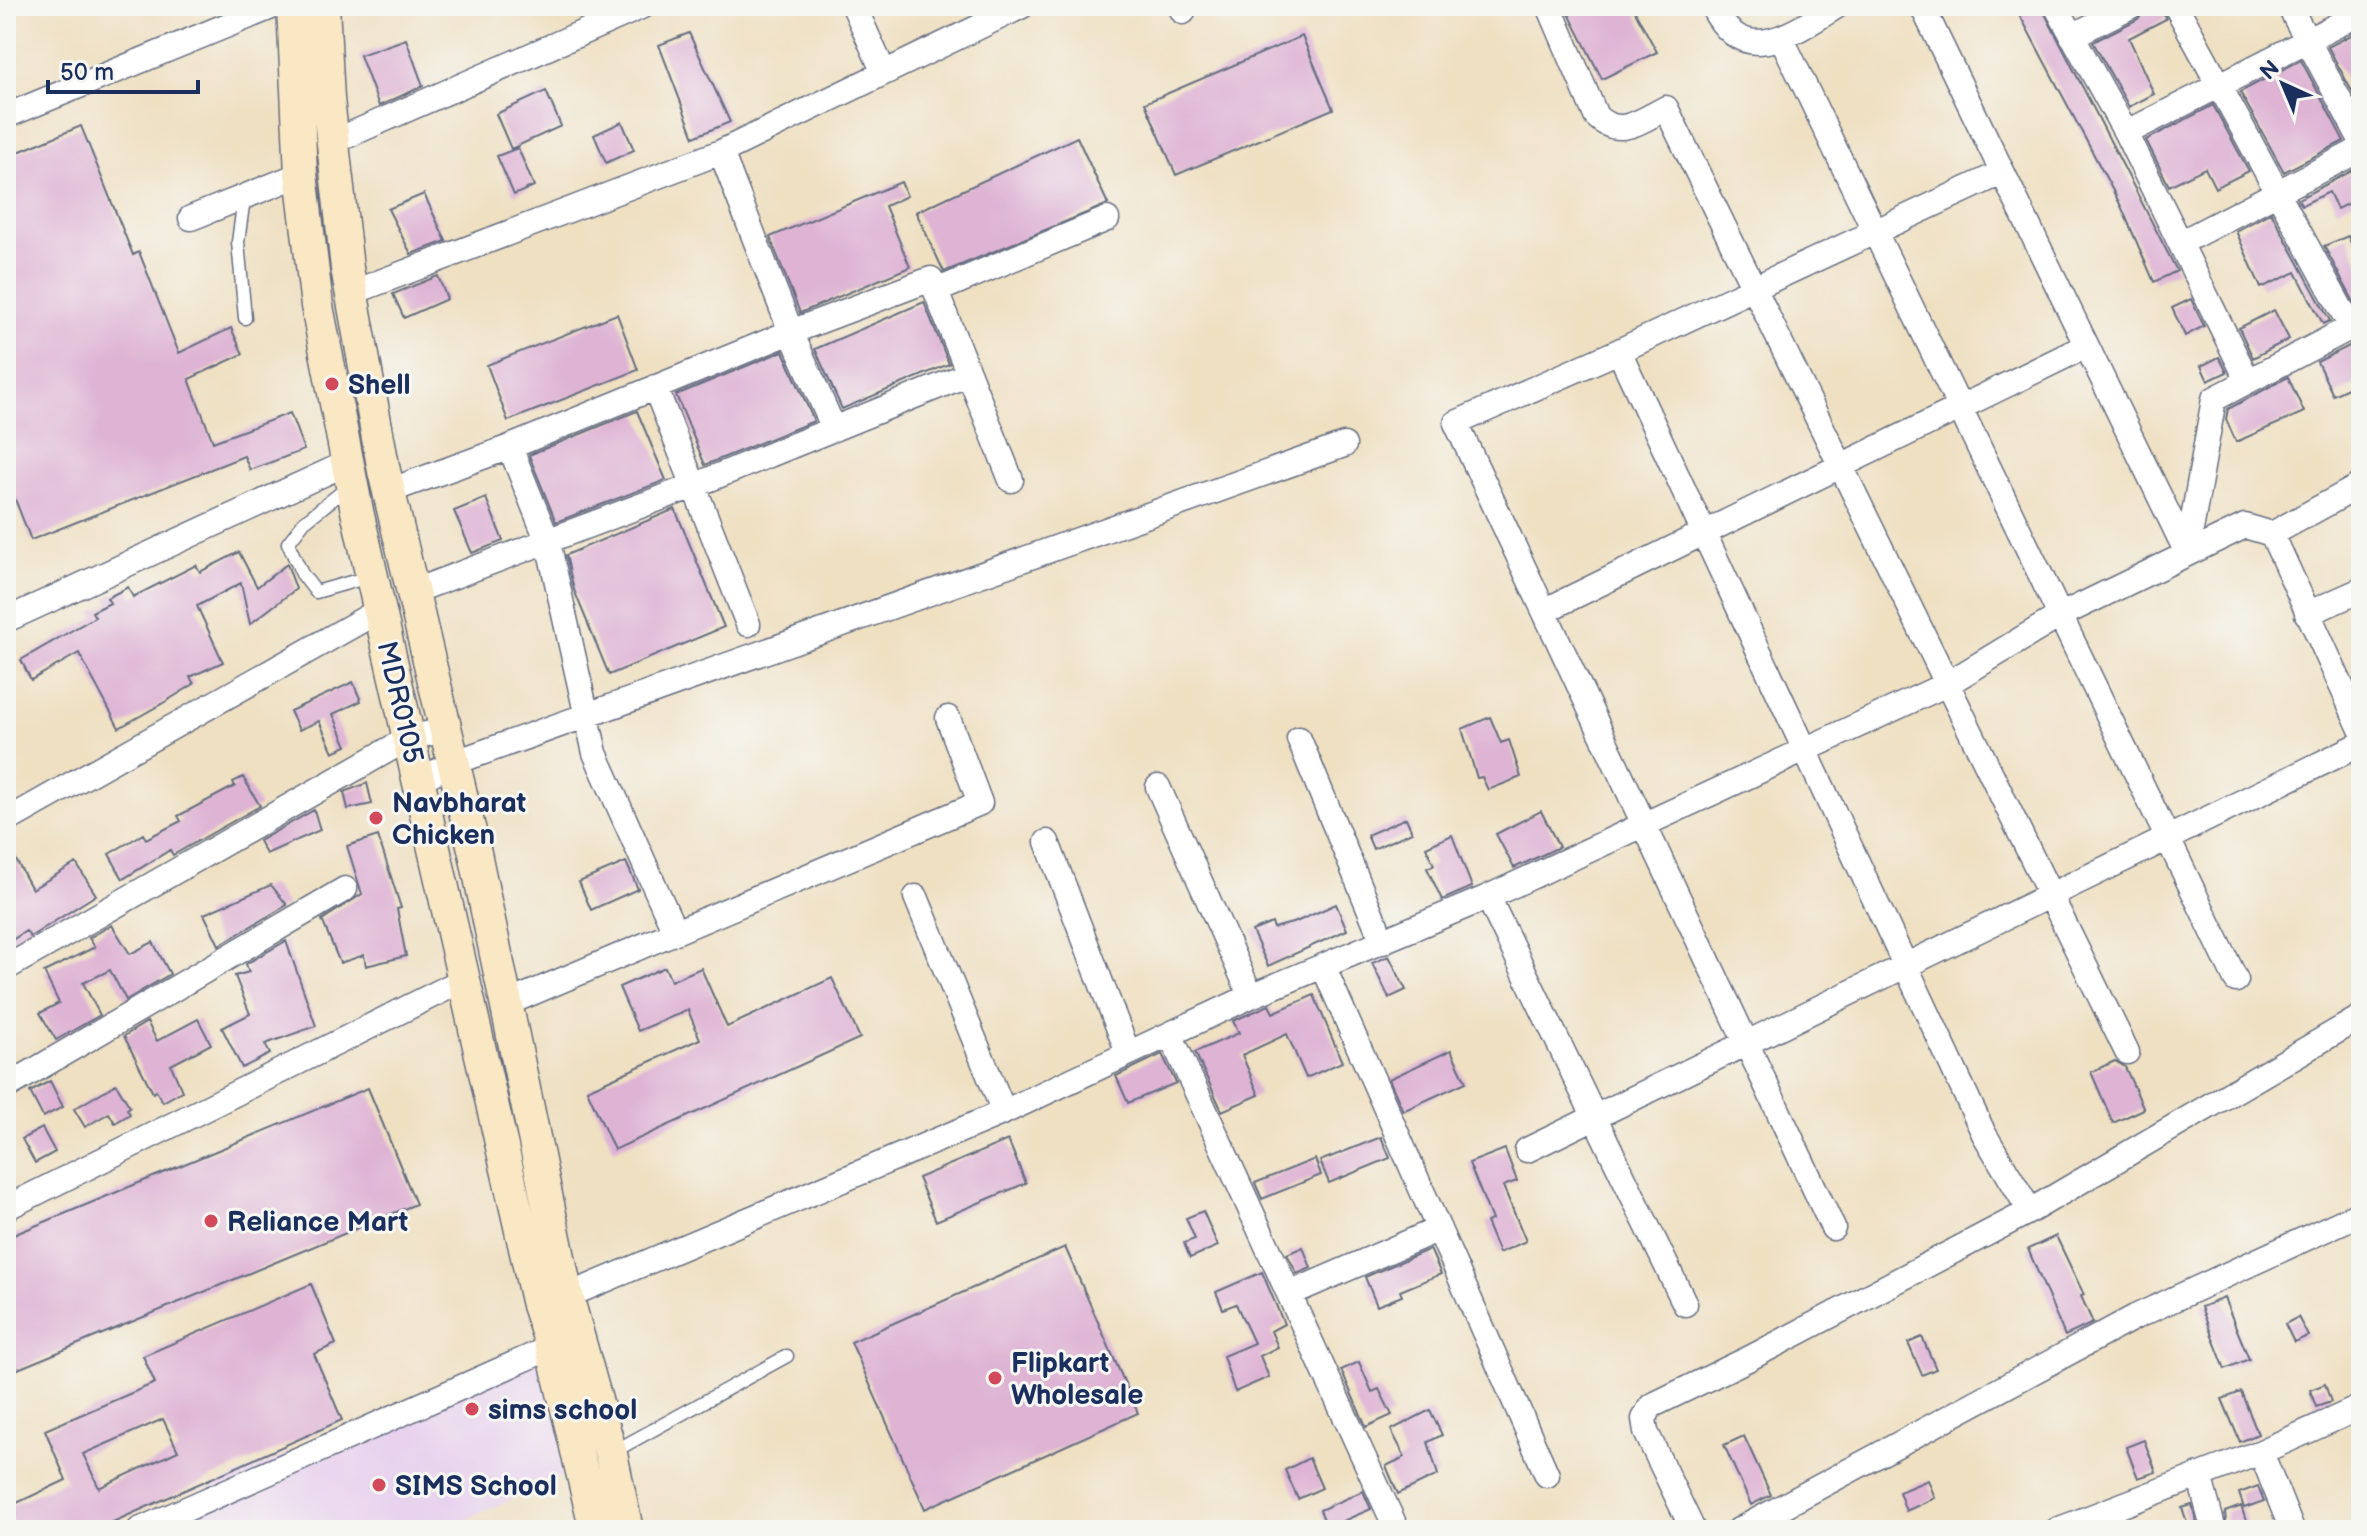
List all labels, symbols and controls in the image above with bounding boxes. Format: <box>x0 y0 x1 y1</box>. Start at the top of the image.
scale bar <box>48 44 198 94</box>
north arrow <box>2243 44 2323 124</box>
text: N <box>2255 55 2285 86</box>
text: 50 m <box>60 58 114 87</box>
place label: Shell <box>348 369 410 402</box>
marker: Shell <box>323 375 341 393</box>
street label: MDR0105 <box>369 638 430 767</box>
place label: Navbharat Chicken <box>392 787 526 852</box>
marker: Navbharat Chicken <box>367 809 385 827</box>
place label: Reliance Mart <box>227 1206 408 1239</box>
marker: Reliance Mart <box>202 1212 220 1230</box>
place label: Flipkart Wholesale <box>1011 1347 1143 1412</box>
marker: Flipkart Wholesale <box>986 1369 1004 1387</box>
place label: sims school <box>488 1394 637 1427</box>
marker: sims school <box>463 1400 481 1418</box>
place label: SIMS School <box>395 1470 557 1503</box>
marker: SIMS School <box>370 1476 388 1494</box>

